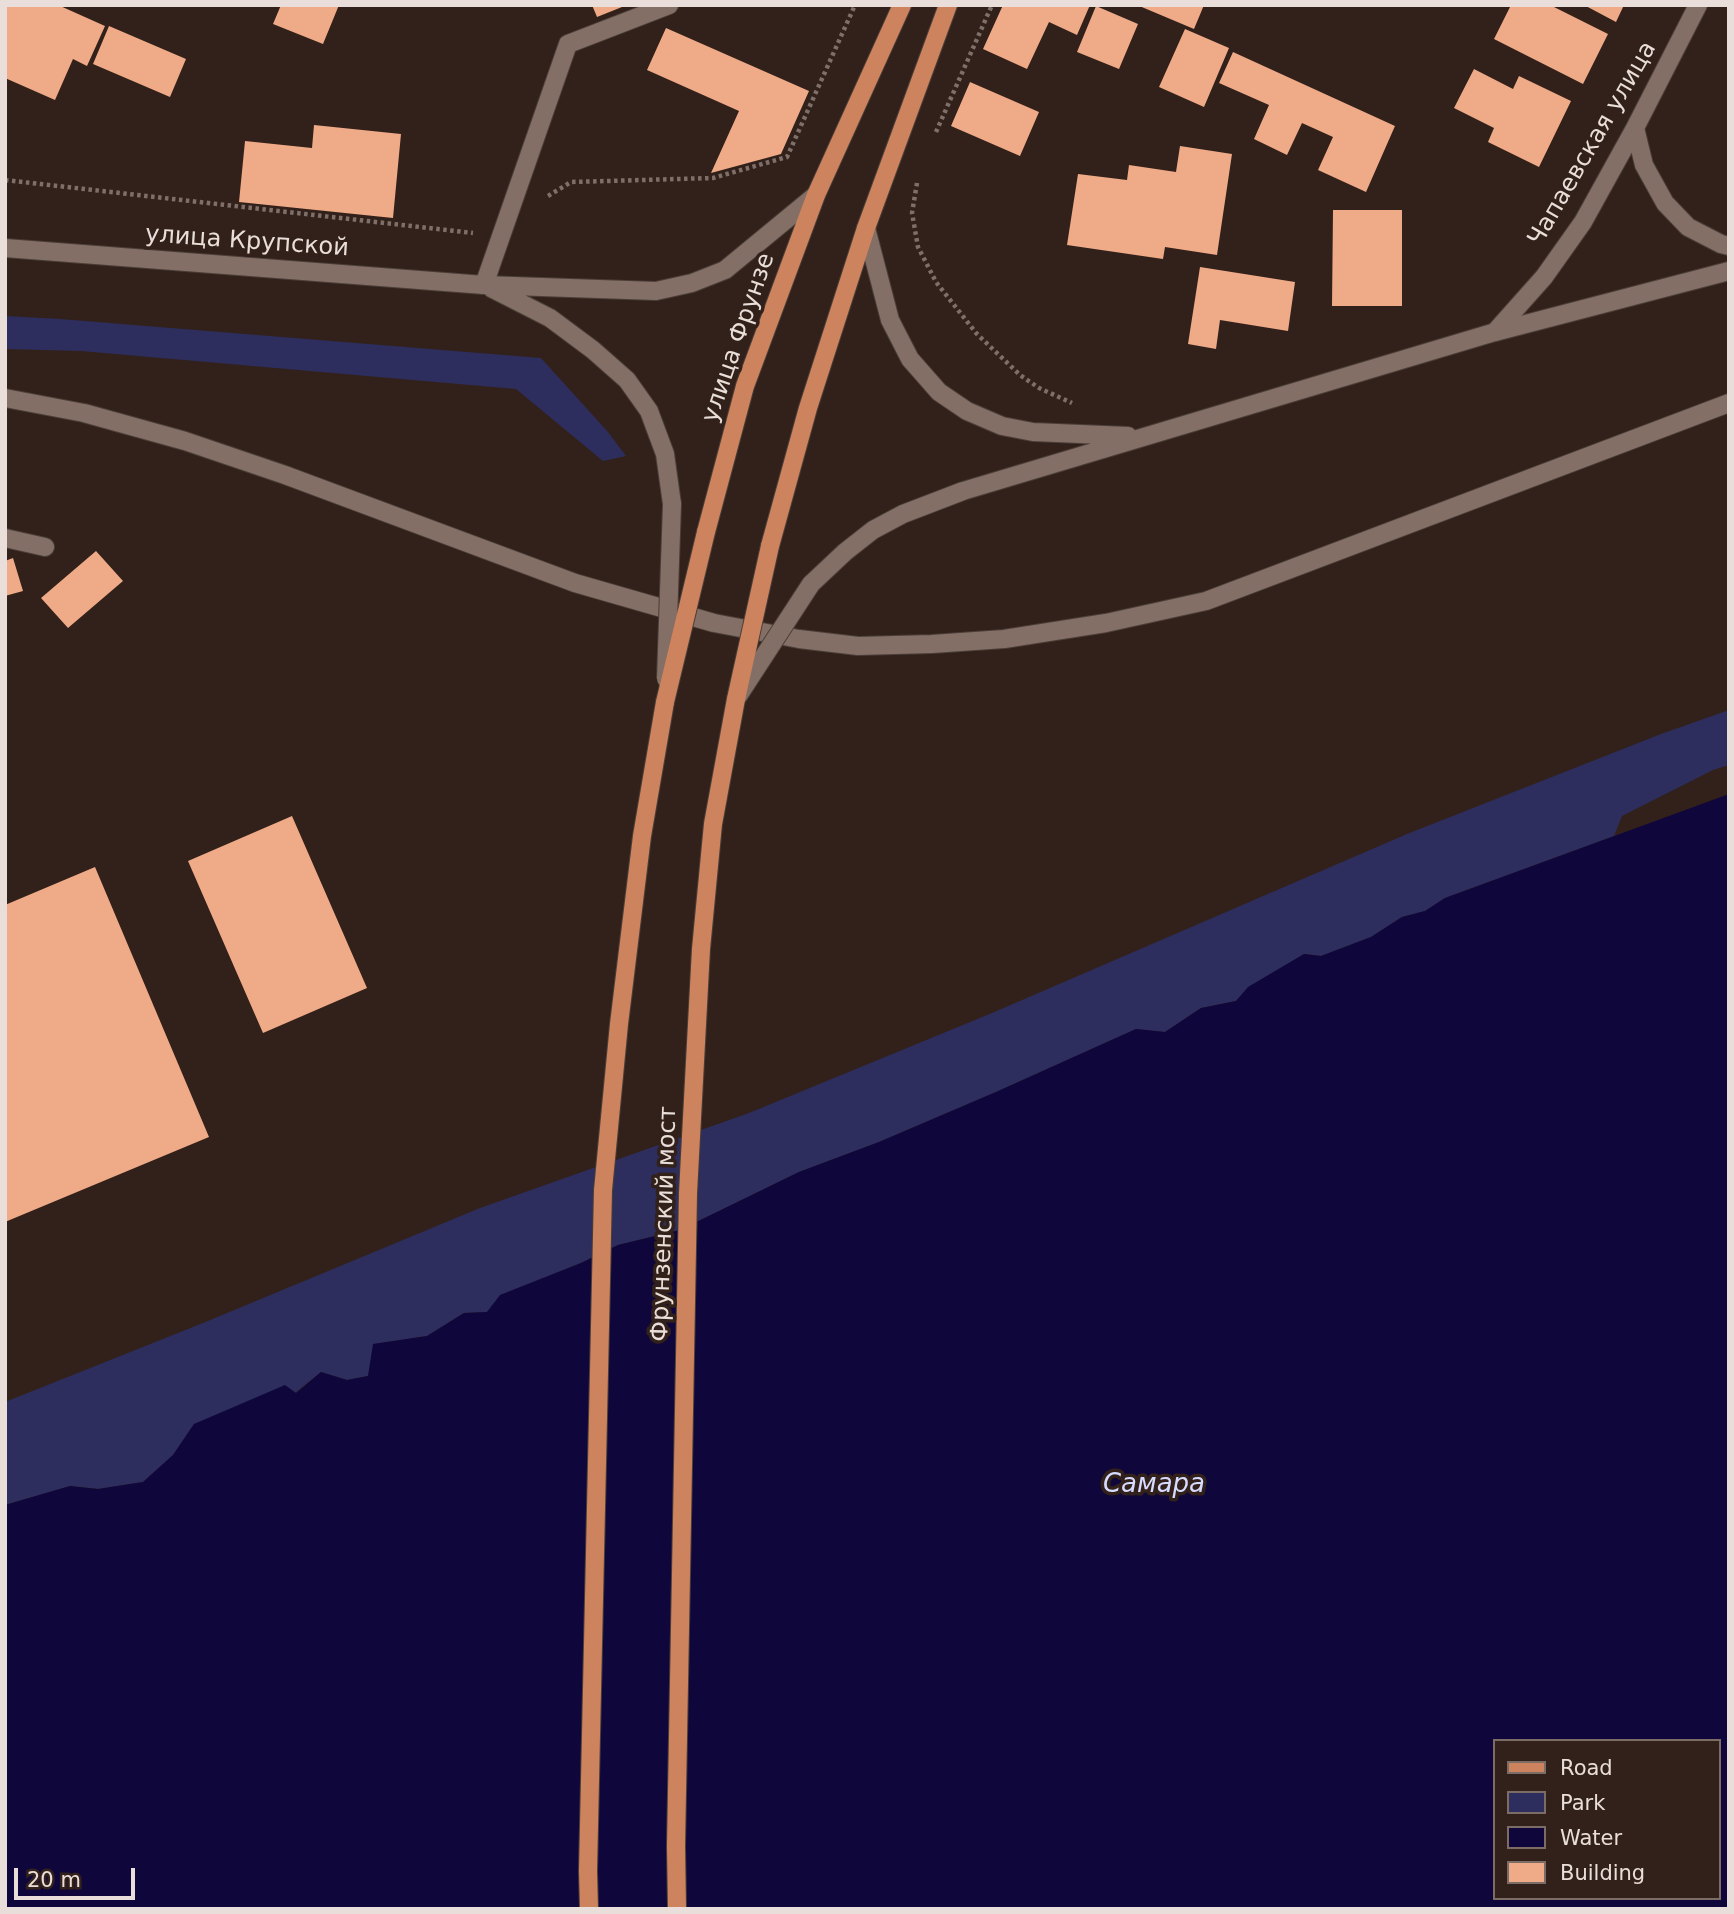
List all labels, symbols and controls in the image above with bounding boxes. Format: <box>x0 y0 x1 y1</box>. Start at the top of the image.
street label: Чапаевская улица <box>1523 37 1663 251</box>
street label: улица Крупской <box>144 221 350 263</box>
street label: улица Фрунзе <box>697 250 781 426</box>
street label: Фрунзенский мост <box>646 1106 684 1342</box>
water label: Самара <box>1103 1469 1205 1501</box>
legend <box>1492 1739 1720 1900</box>
text: Road <box>1560 1756 1613 1780</box>
text: Park <box>1560 1791 1605 1815</box>
text: Water <box>1560 1826 1622 1850</box>
scale bar <box>18 1854 138 1898</box>
text: Building <box>1560 1861 1645 1885</box>
text: 20 m <box>27 1868 81 1892</box>

